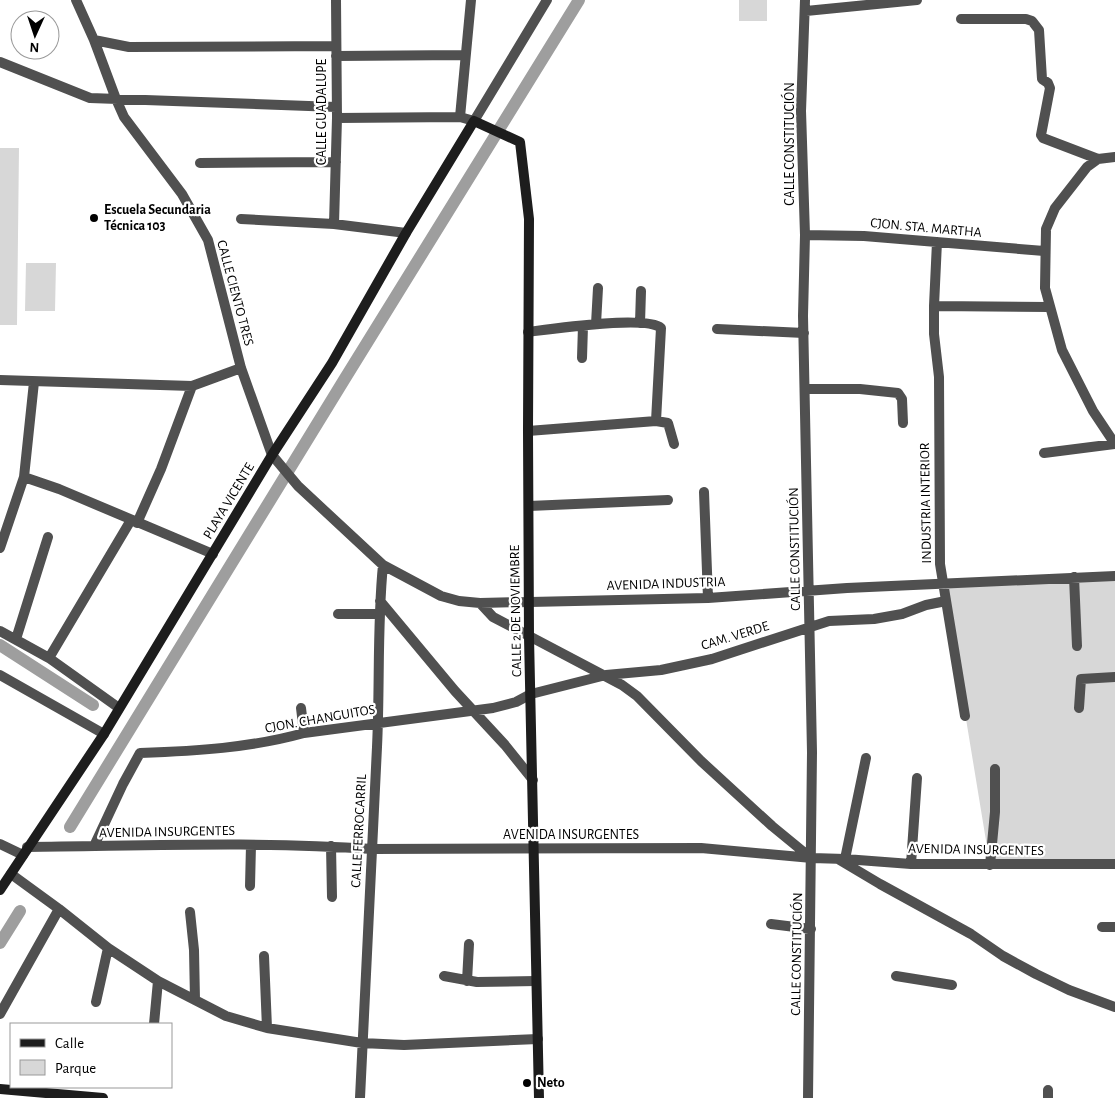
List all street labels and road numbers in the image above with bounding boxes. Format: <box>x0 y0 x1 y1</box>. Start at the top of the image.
street label: CALLE GUADALUPE <box>315 58 329 165</box>
street label: CALLE CONSTITUCIÓN <box>780 82 797 206</box>
street label: CJON. STA. MARTHA <box>870 216 982 240</box>
street label: CALLE CIENTO TRES <box>214 239 256 347</box>
street label: INDUSTRIA INTERIOR <box>918 442 934 564</box>
street label: PLAYA VICENTE <box>201 460 257 541</box>
street label: CALLE CONSTITUCIÓN <box>784 487 803 611</box>
street label: CALLE 2 DE NOVIEMBRE <box>508 544 524 677</box>
street label: AVENIDA INDUSTRIA <box>606 575 726 593</box>
street label: CAM. VERDE <box>699 619 771 653</box>
street label: CJON. CHANGUITOS <box>264 702 376 736</box>
street label: CALLE FERROCARRIL <box>349 774 369 888</box>
street label: AVENIDA INSURGENTES <box>99 824 235 840</box>
street label: AVENIDA INSURGENTES <box>503 828 639 842</box>
street label: AVENIDA INSURGENTES <box>908 842 1044 858</box>
street label: CALLE CONSTITUCIÓN <box>786 892 805 1016</box>

